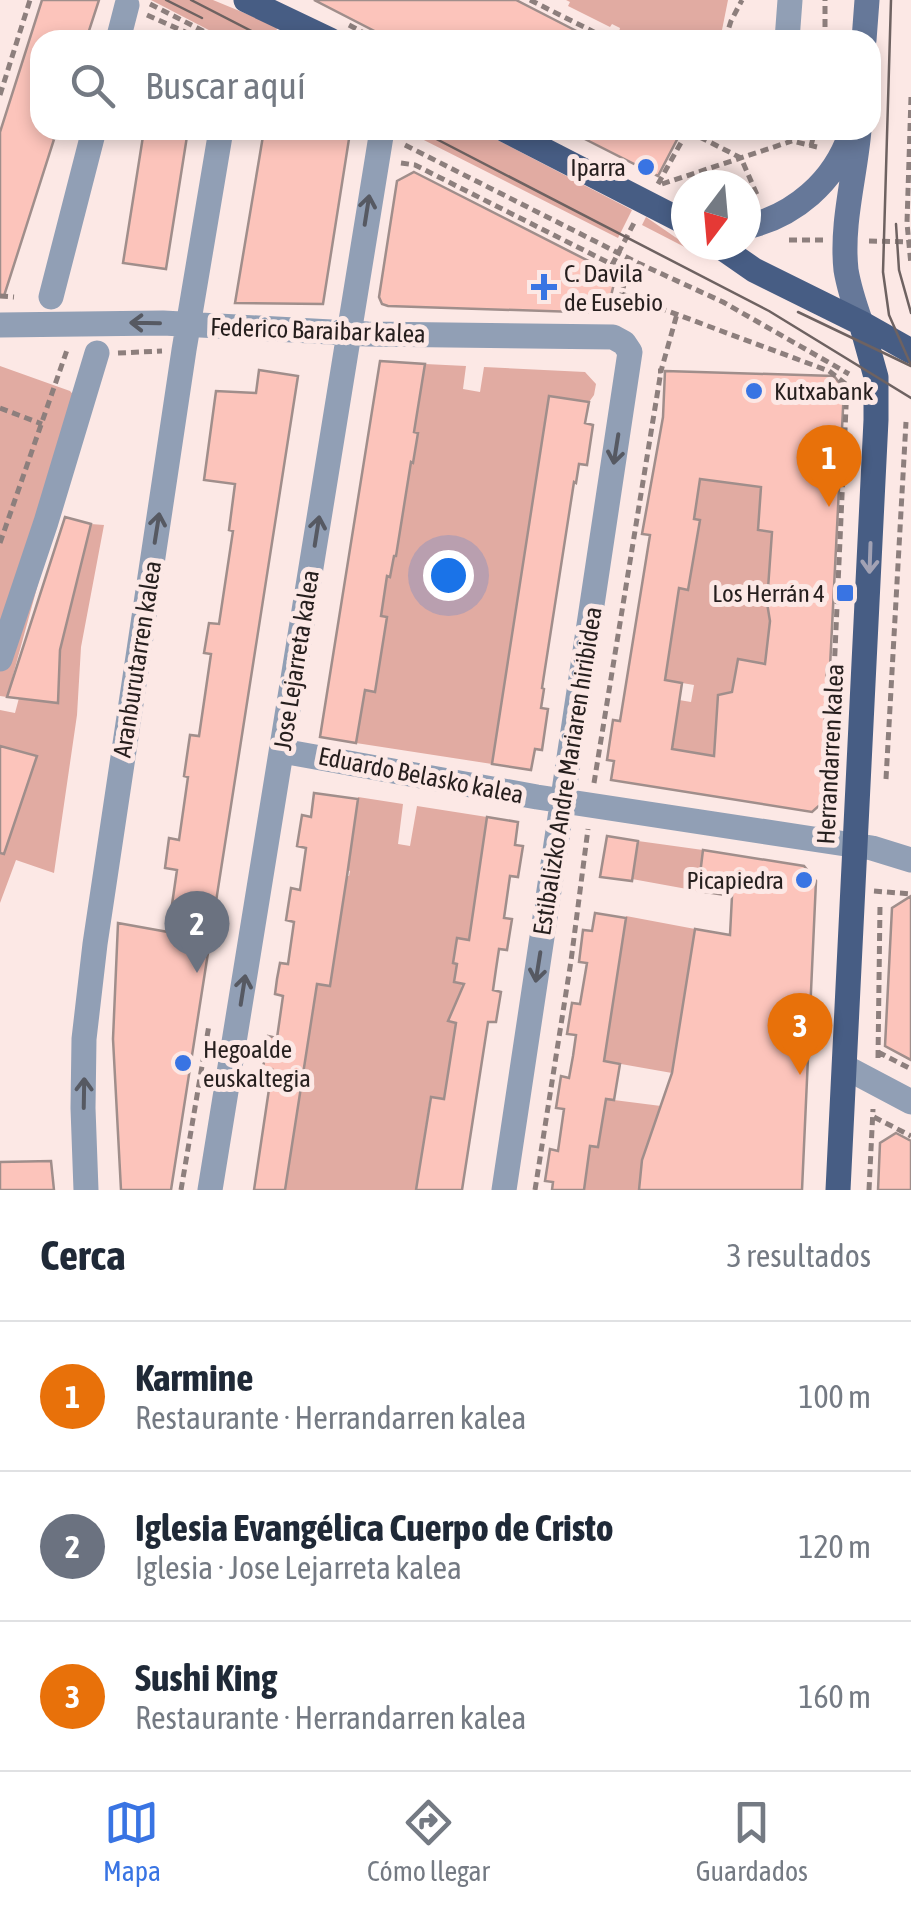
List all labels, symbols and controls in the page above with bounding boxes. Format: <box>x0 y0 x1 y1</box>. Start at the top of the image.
search box <box>30 30 881 140</box>
icon: search <box>65 58 120 113</box>
text: Buscar aquí <box>145 64 306 107</box>
place label: Iparra <box>570 153 626 181</box>
marker: Iparra <box>635 156 657 178</box>
north arrow <box>671 170 761 260</box>
one-way arrow <box>359 194 377 227</box>
place label: C. Davila de Eusebio <box>564 259 663 316</box>
marker: C. Davila de Eusebio <box>533 276 555 298</box>
street label: Federico Baraibar kalea <box>210 312 426 348</box>
one-way arrow <box>129 314 162 332</box>
place label: Kutxabank <box>774 377 874 405</box>
marker: Kutxabank <box>743 380 765 402</box>
pin: 1 <box>796 424 862 507</box>
one-way arrow <box>607 432 625 465</box>
one-way arrow <box>148 512 167 544</box>
one-way arrow <box>308 515 326 548</box>
one-way arrow <box>860 542 879 574</box>
your location <box>423 550 474 601</box>
street label: Aranburutarren kalea <box>108 559 166 759</box>
street label: Jose Lejarreta kalea <box>268 568 324 752</box>
place label: Los Herrán 4 <box>712 579 825 607</box>
marker: Los Herrán 4 <box>834 582 856 604</box>
street label: Estibalizko Andre Mariaren hiribidea <box>527 605 607 937</box>
street label: Herrandarren kalea <box>811 663 849 845</box>
street label: Eduardo Belasko kalea <box>316 741 526 809</box>
place label: Picapiedra <box>686 866 784 894</box>
marker: Picapiedra <box>793 869 815 891</box>
pin: 2 <box>164 890 230 973</box>
one-way arrow <box>528 950 546 983</box>
one-way arrow <box>234 974 253 1007</box>
pin: 3 <box>768 992 832 1075</box>
place label: Hegoalde euskaltegia <box>203 1035 311 1092</box>
marker: Hegoalde euskaltegia <box>172 1052 194 1074</box>
one-way arrow <box>74 1077 93 1109</box>
text: Cerca <box>40 1231 125 1279</box>
text: 3 resultados <box>727 1237 871 1274</box>
text: Karmine <box>135 1356 254 1399</box>
text: 1 <box>65 1378 80 1415</box>
text: 100 m <box>798 1378 871 1415</box>
text: Restaurante · Herrandarren kalea <box>135 1399 526 1436</box>
text: Iglesia Evangélica Cuerpo de Cristo <box>135 1506 614 1549</box>
text: 2 <box>65 1528 80 1565</box>
text: 120 m <box>798 1528 871 1565</box>
text: Iglesia · Jose Lejarreta kalea <box>135 1549 462 1586</box>
text: Sushi King <box>135 1656 277 1699</box>
text: 3 <box>65 1678 80 1715</box>
text: 160 m <box>798 1678 871 1715</box>
text: Restaurante · Herrandarren kalea <box>135 1699 526 1736</box>
tab: Mapa <box>103 1795 161 1887</box>
tab: Cómo llegar <box>367 1795 490 1887</box>
tab: Guardados <box>696 1795 808 1887</box>

